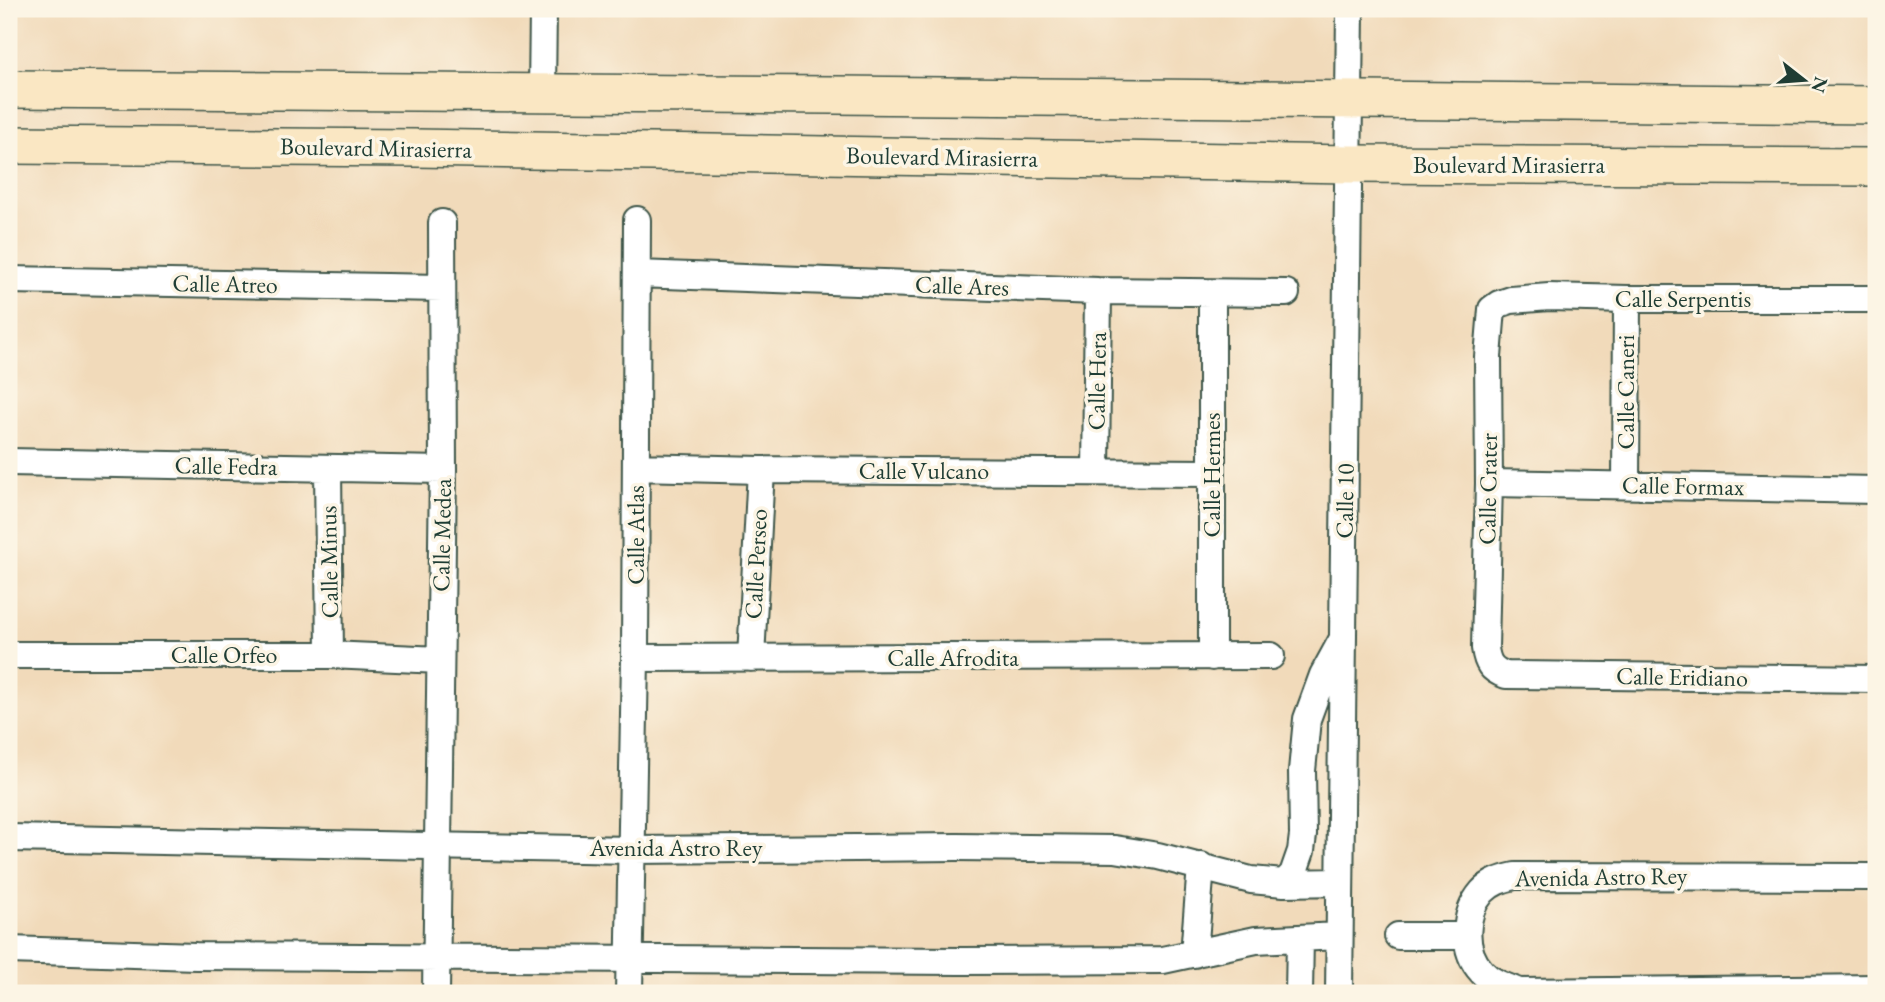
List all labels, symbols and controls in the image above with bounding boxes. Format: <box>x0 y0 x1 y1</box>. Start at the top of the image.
north arrow <box>1770 46 1840 116</box>
text: N <box>1805 74 1834 96</box>
street label: Boulevard Mirasierra <box>280 130 473 165</box>
street label: Boulevard Mirasierra <box>846 139 1039 174</box>
street label: Boulevard Mirasierra <box>1413 149 1605 180</box>
street label: Calle Atreo <box>172 267 278 300</box>
street label: Calle Ares <box>914 268 1010 303</box>
street label: Calle Serpentis <box>1615 283 1751 314</box>
street label: Calle Hera <box>1080 331 1113 431</box>
street label: Calle Caneri <box>1610 334 1641 449</box>
street label: Calle Hermes <box>1196 413 1227 537</box>
street label: Calle Crater <box>1471 433 1504 545</box>
street label: Calle Fedra <box>174 449 278 482</box>
street label: Calle Vulcano <box>859 455 989 486</box>
street label: Calle 10 <box>1328 463 1361 539</box>
street label: Calle Formax <box>1622 469 1745 502</box>
street label: Calle Medea <box>425 477 458 592</box>
street label: Calle Atlas <box>620 485 651 585</box>
street label: Calle Minus <box>312 505 345 619</box>
street label: Calle Perseo <box>737 508 774 620</box>
street label: Calle Orfeo <box>171 639 277 670</box>
street label: Calle Afrodita <box>887 642 1019 673</box>
street label: Calle Eridiano <box>1616 660 1748 693</box>
street label: Avenida Astro Rey <box>589 832 763 863</box>
street label: Avenida Astro Rey <box>1513 859 1688 894</box>

